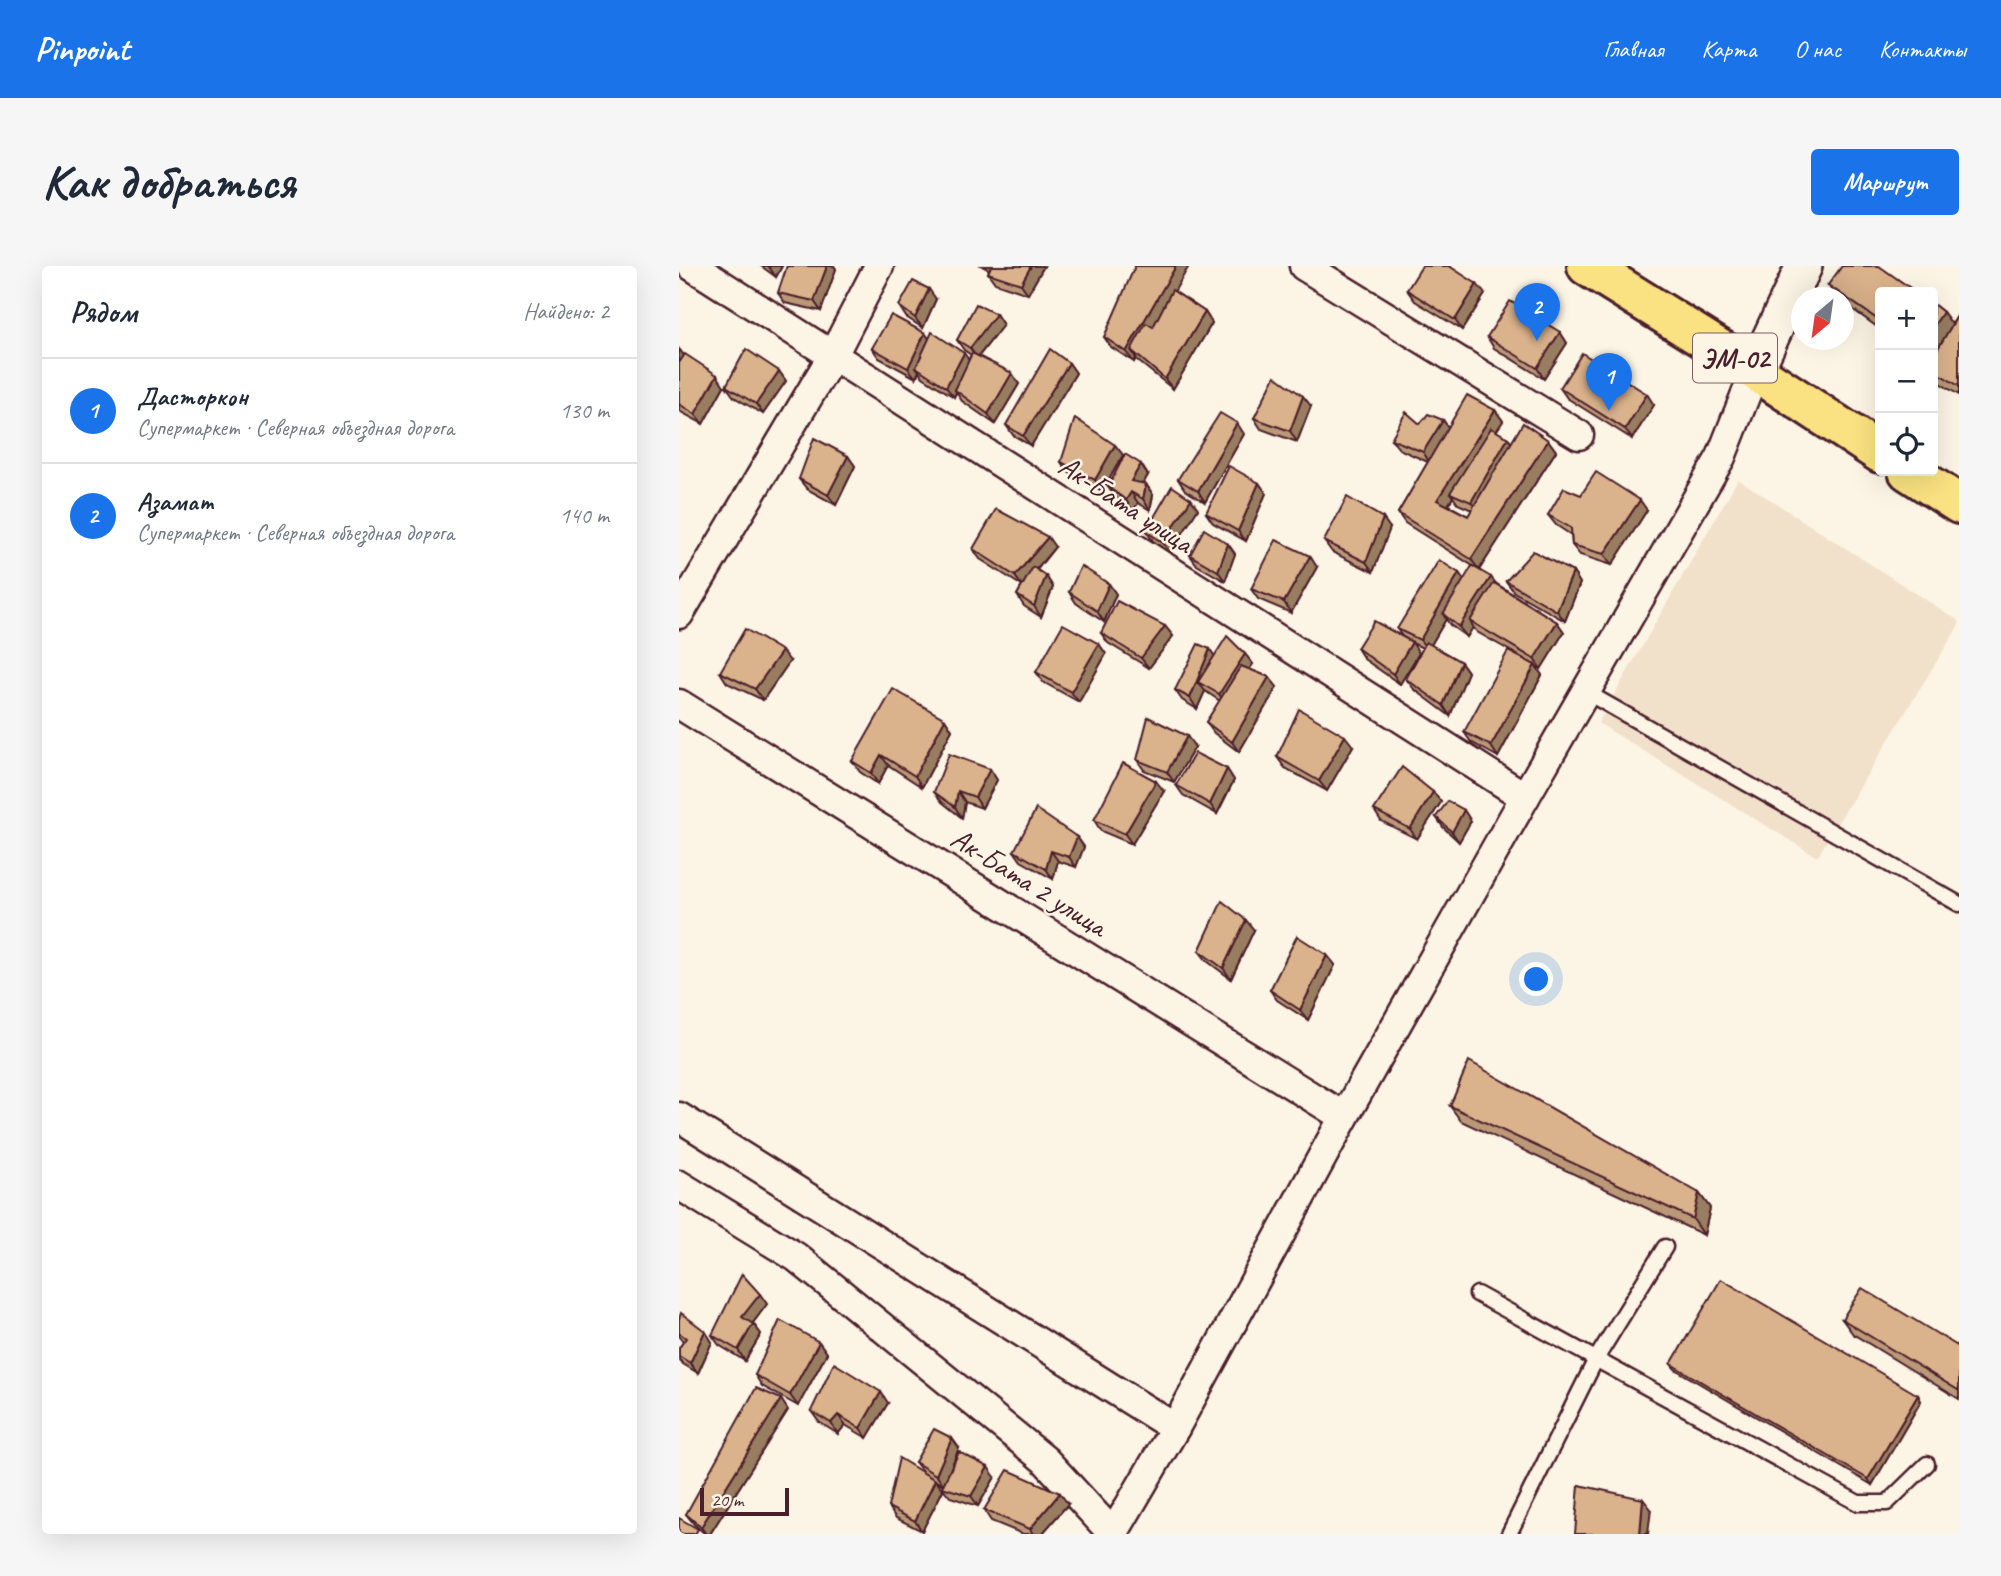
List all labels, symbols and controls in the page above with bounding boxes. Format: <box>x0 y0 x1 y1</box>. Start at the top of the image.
text: Pinpoint <box>35 28 129 70</box>
text: Главная <box>1603 34 1664 64</box>
text: Карта <box>1702 34 1756 64</box>
text: О нас <box>1794 34 1841 64</box>
text: Контакты <box>1879 34 1966 64</box>
button: Маршрут <box>1811 149 1959 215</box>
text: Как добраться <box>42 151 295 213</box>
pin: 2 <box>1514 283 1560 341</box>
north arrow <box>1791 287 1854 350</box>
map controls <box>1875 287 1938 476</box>
button: + <box>1875 287 1938 350</box>
text: Рядом <box>70 293 137 331</box>
text: Найдено: 2 <box>523 297 609 326</box>
road number: ЭМ-02 <box>1693 334 1777 382</box>
button: − <box>1875 350 1938 413</box>
pin: 1 <box>1586 353 1632 411</box>
text: Дасторкон <box>137 380 248 413</box>
text: 1 <box>88 396 98 425</box>
text: 130 m <box>560 396 609 425</box>
text: Супермаркет · Северная объездная дорога <box>137 413 454 442</box>
button: locate <box>1875 413 1938 476</box>
street label: Ак-Бата улица <box>1052 446 1202 563</box>
text: Азамат <box>137 485 214 518</box>
text: 2 <box>88 501 98 530</box>
text: 140 m <box>560 501 609 530</box>
text: Супермаркет · Северная объездная дорога <box>137 518 454 547</box>
street label: Ак-Бата 2 улица <box>944 819 1116 946</box>
your location <box>1519 962 1553 996</box>
scale bar <box>700 1485 789 1517</box>
text: 20 m <box>711 1488 743 1512</box>

